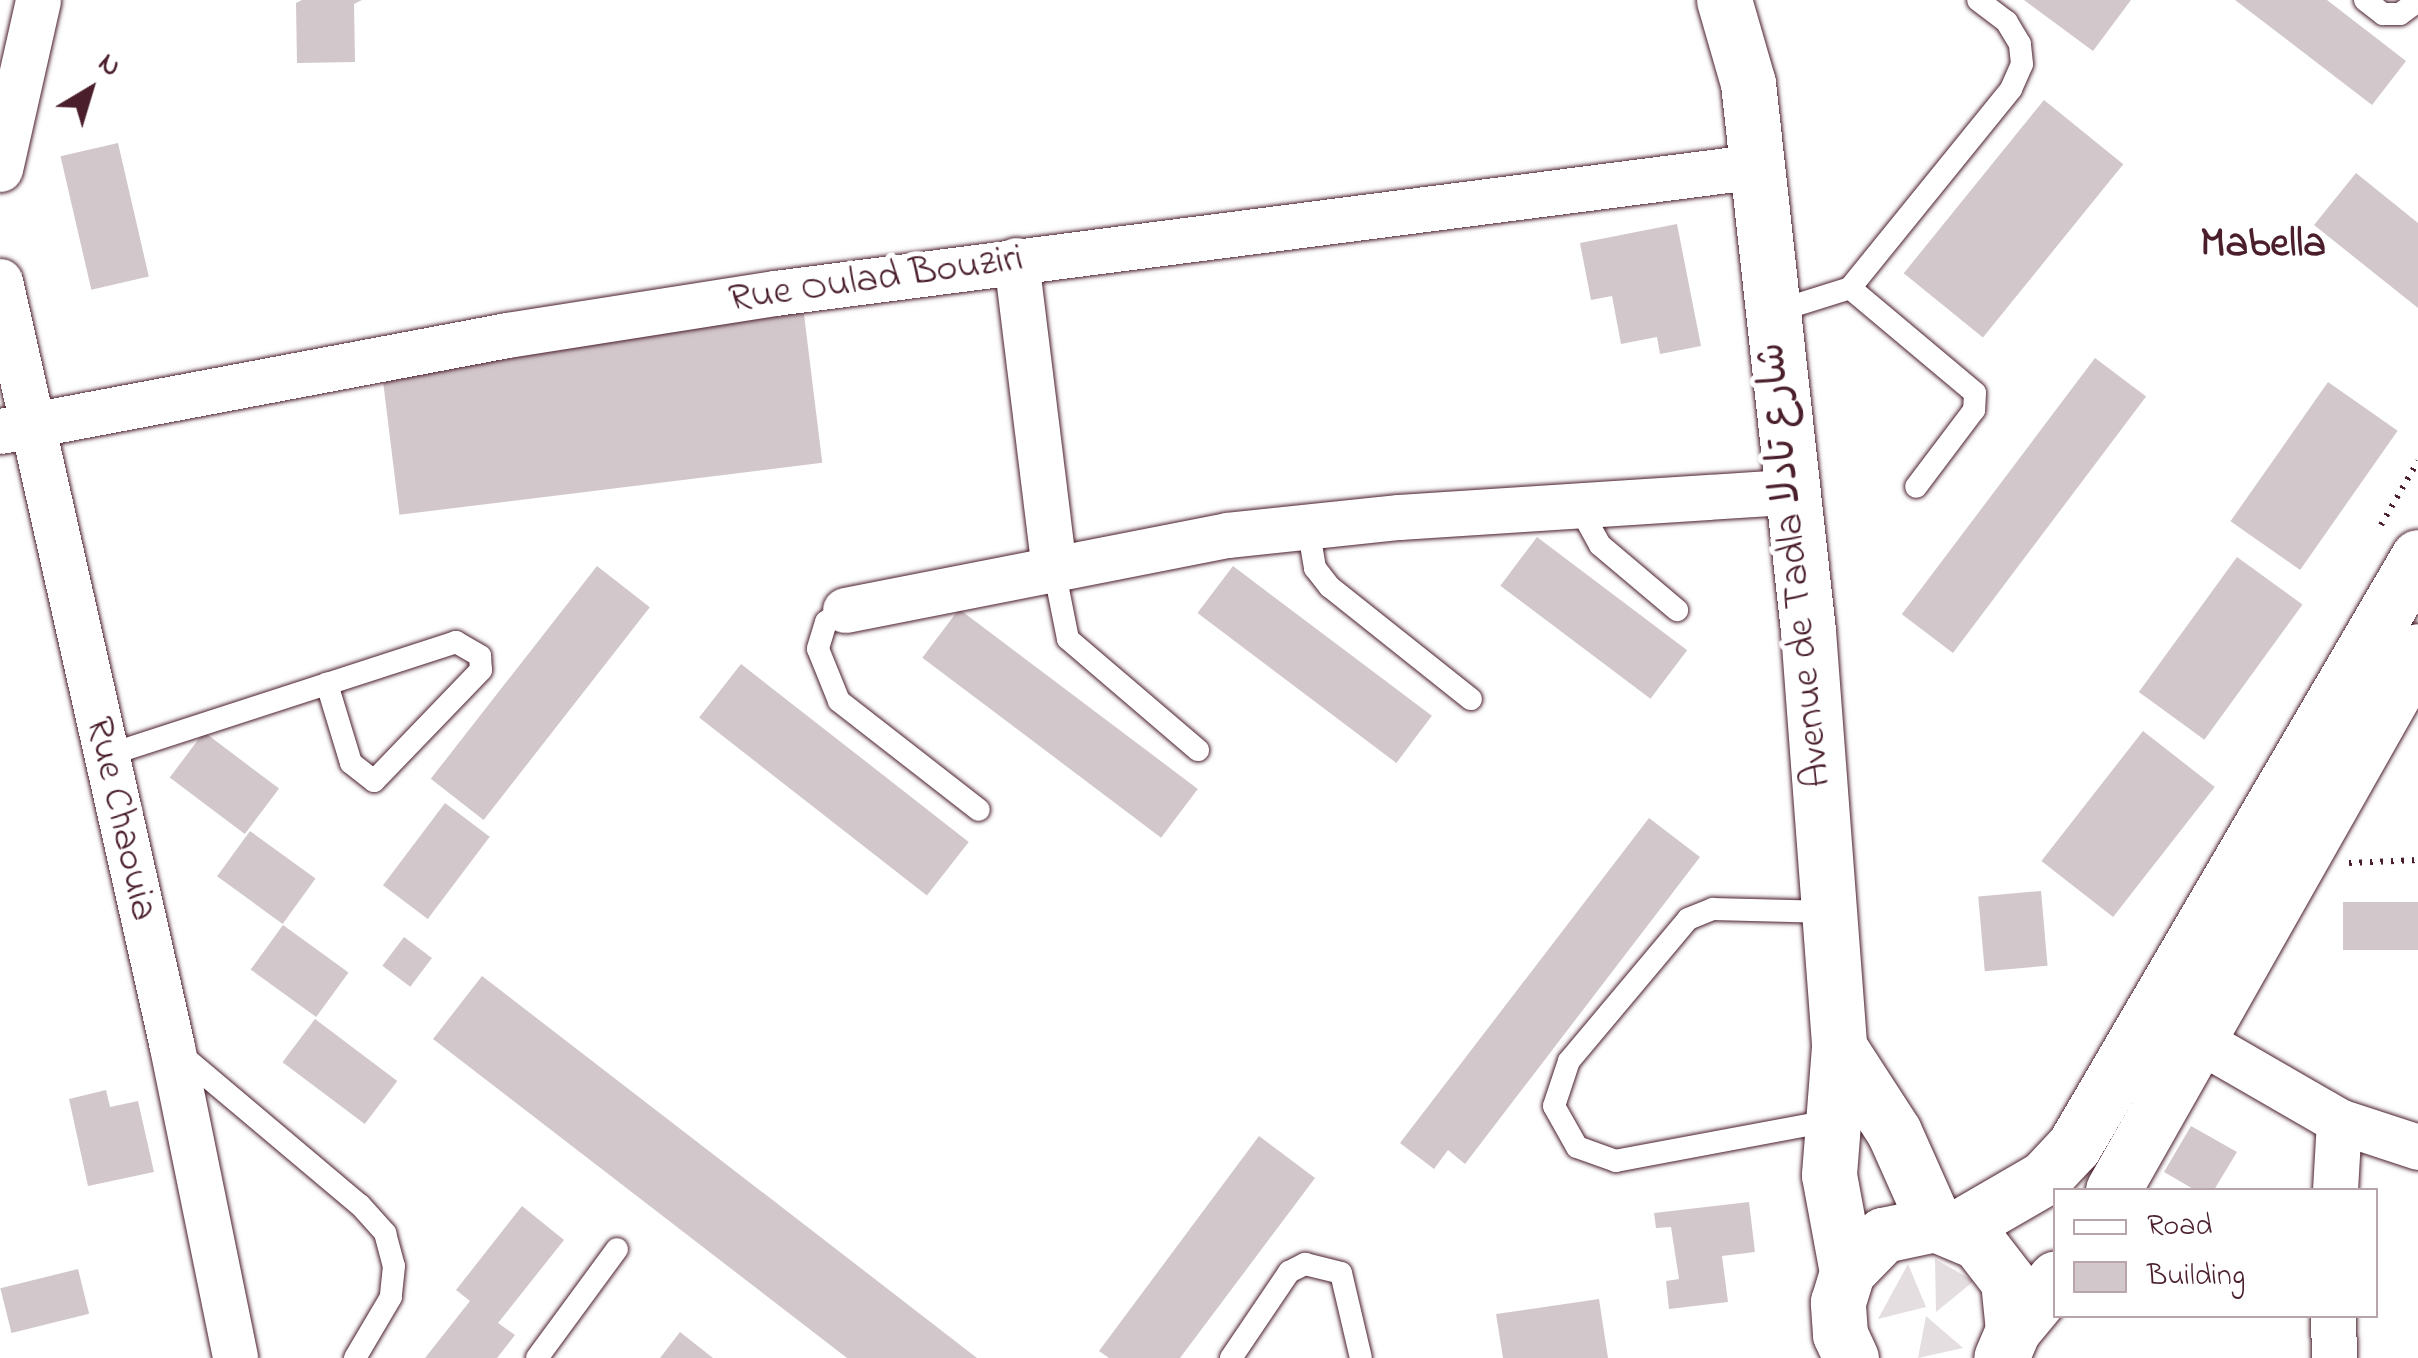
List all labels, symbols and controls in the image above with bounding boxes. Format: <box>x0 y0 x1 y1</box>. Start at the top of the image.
north arrow <box>40 40 140 140</box>
text: N <box>89 44 129 88</box>
district label: Mabella <box>2200 220 2326 270</box>
street label: Rue Oulad Bouziri <box>726 236 1026 324</box>
street label: Avenue de Tadla شارع تادلا <box>1749 340 1843 790</box>
street label: Rue Chaouia <box>73 712 167 926</box>
legend <box>2053 1188 2378 1318</box>
text: Road <box>2147 1205 2212 1249</box>
text: Building <box>2147 1255 2245 1299</box>

